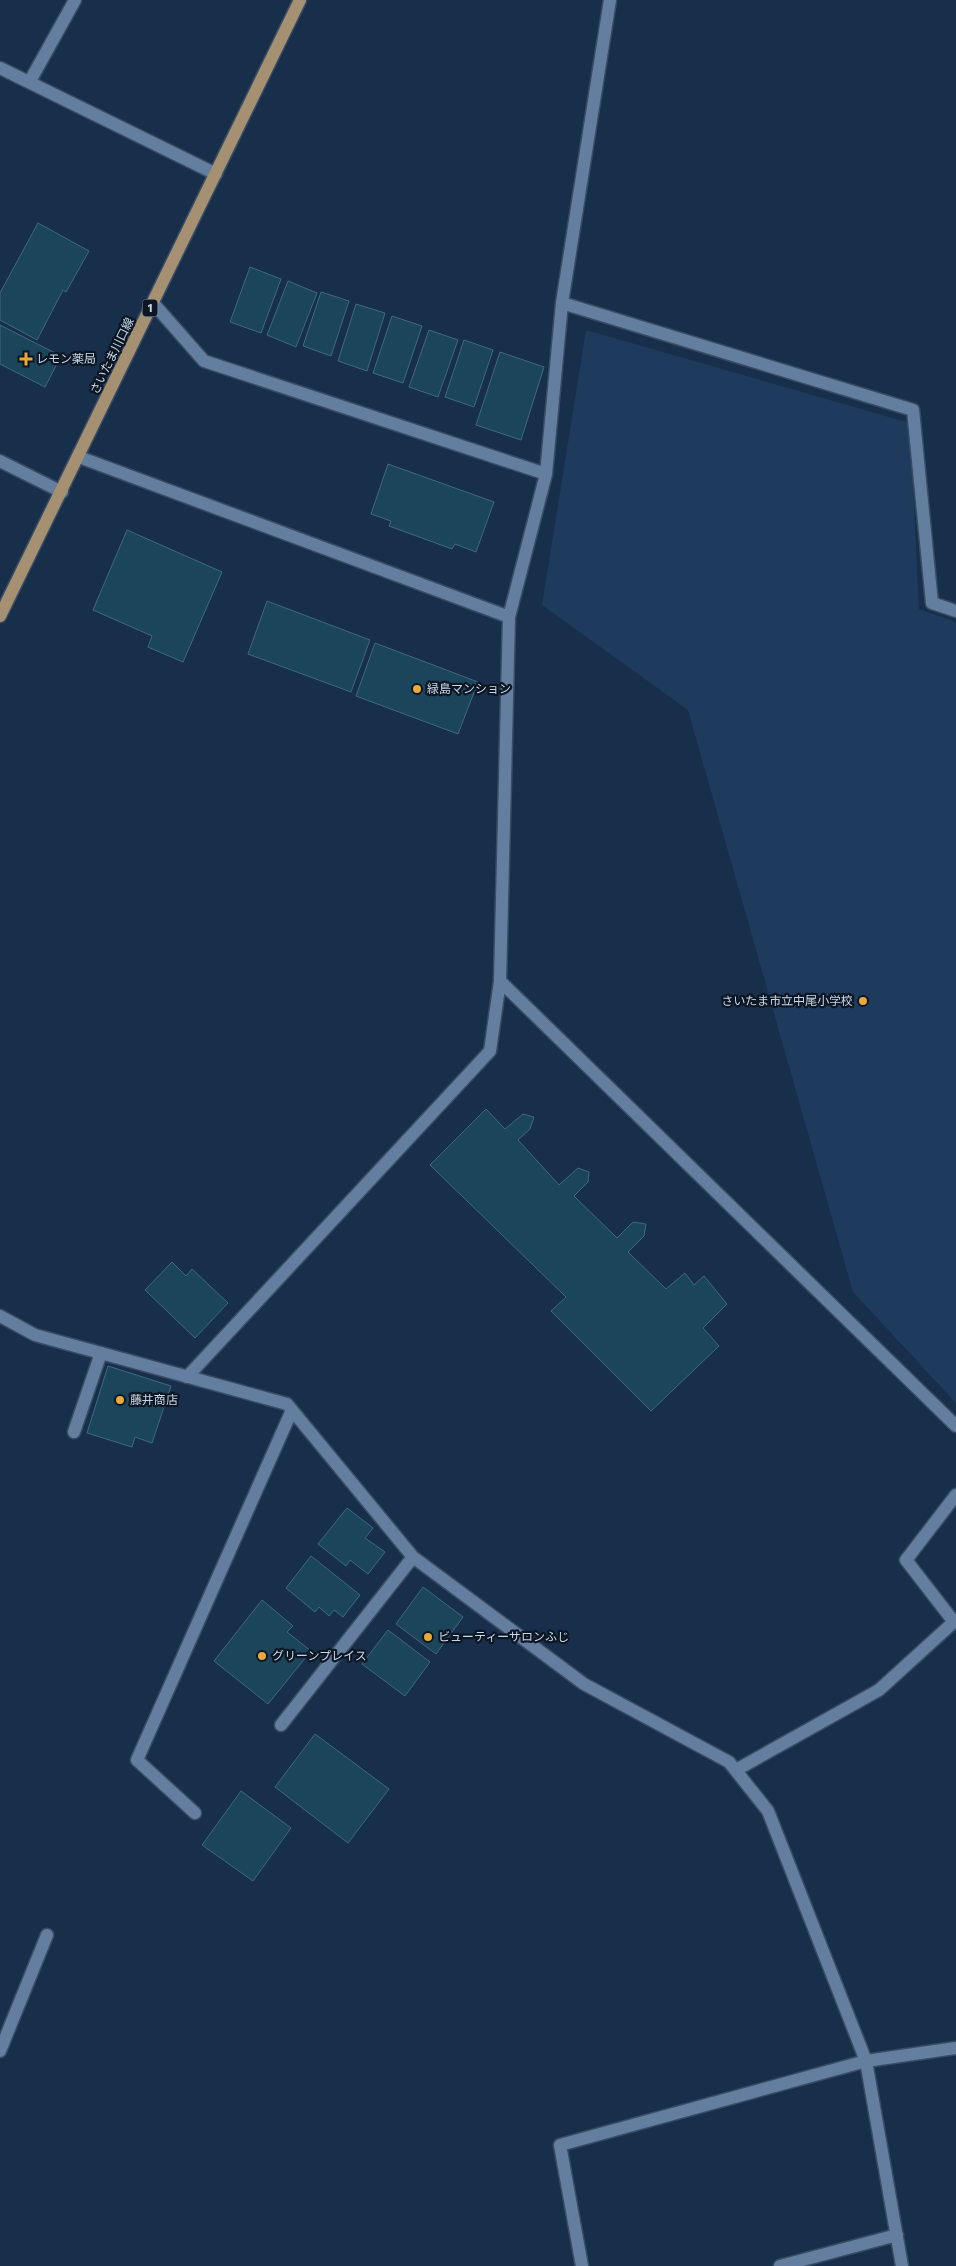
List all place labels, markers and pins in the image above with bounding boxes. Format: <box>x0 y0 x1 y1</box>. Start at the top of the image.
place label: レモン薬局 <box>36 352 96 366</box>
marker: レモン薬局 <box>20 353 32 365</box>
place label: 緑島マンション <box>427 682 511 696</box>
marker: 緑島マンション <box>411 683 423 695</box>
place label: さいたま市立中尾小学校 <box>721 994 853 1008</box>
marker: さいたま市立中尾小学校 <box>857 995 869 1007</box>
place label: 藤井商店 <box>130 1393 178 1407</box>
marker: 藤井商店 <box>114 1394 126 1406</box>
place label: ビューティーサロンふじ <box>438 1630 569 1644</box>
marker: ビューティーサロンふじ <box>422 1631 434 1643</box>
place label: グリーンプレイス <box>272 1649 367 1663</box>
marker: グリーンプレイス <box>256 1650 268 1662</box>

